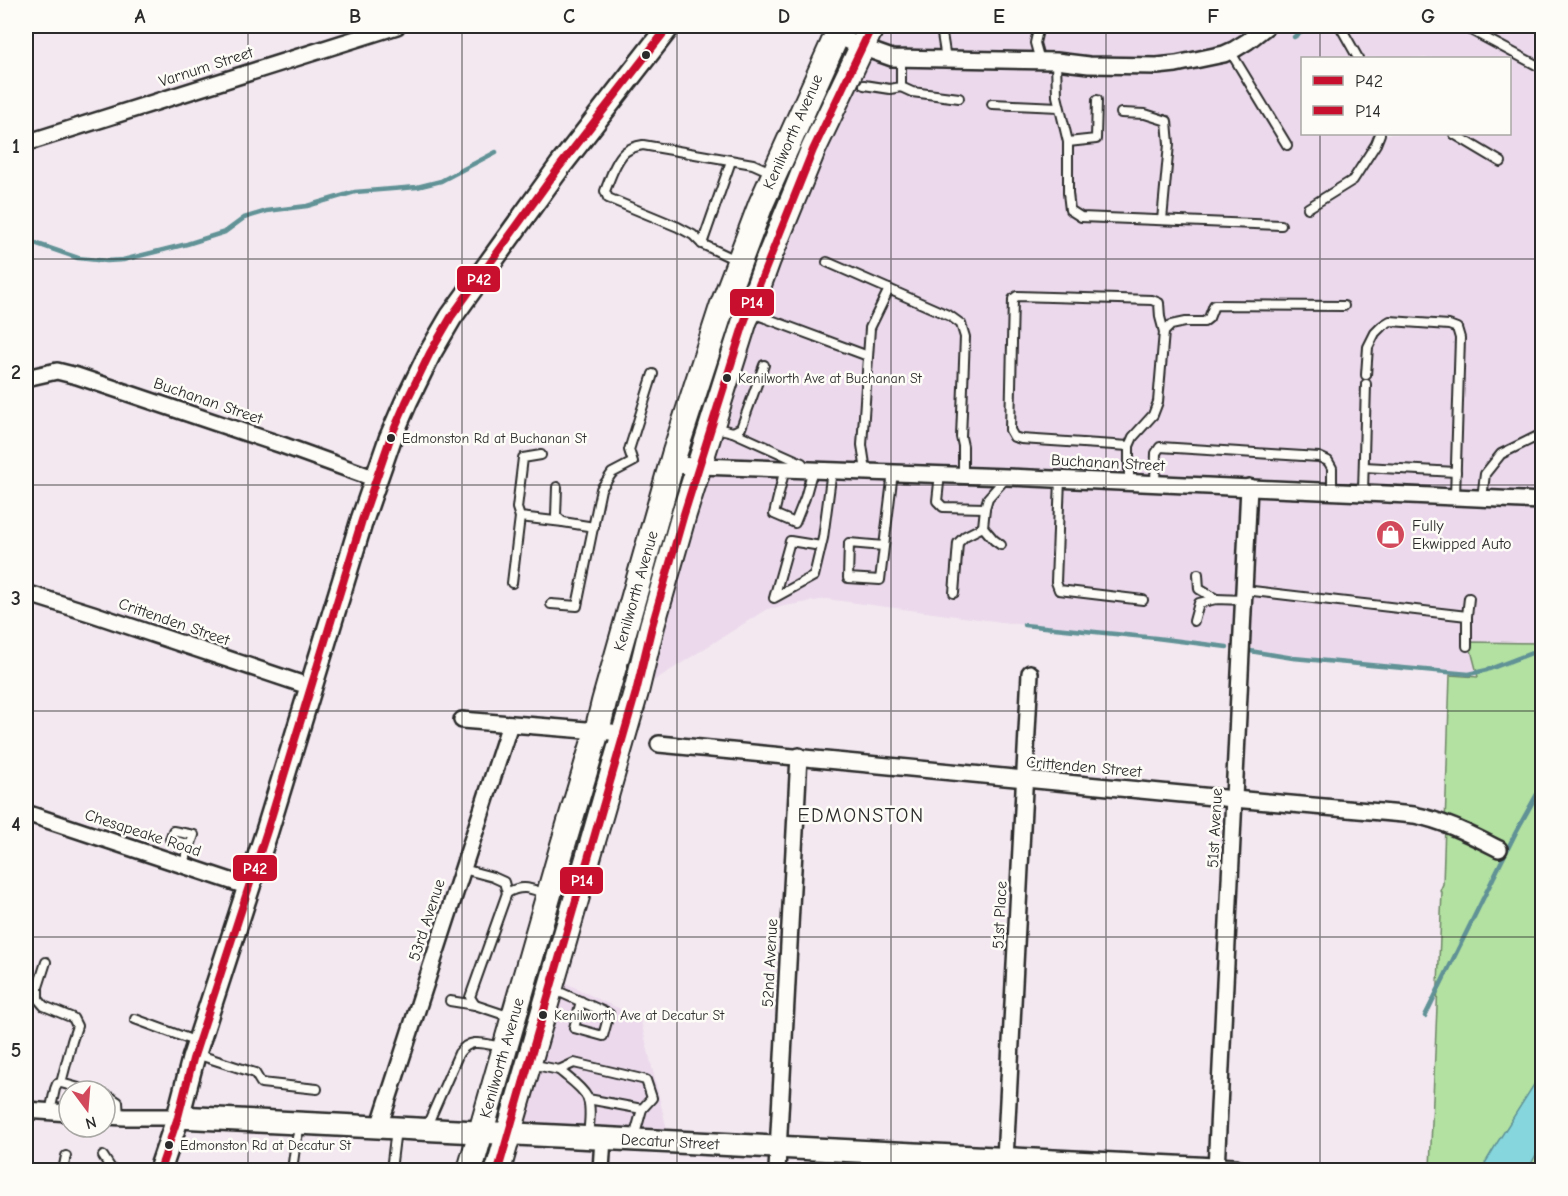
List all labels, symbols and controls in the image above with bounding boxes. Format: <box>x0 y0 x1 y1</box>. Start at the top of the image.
text: A <box>134 5 146 28</box>
text: B <box>349 5 361 28</box>
text: C <box>563 5 575 28</box>
text: D <box>778 5 790 28</box>
text: E <box>993 5 1005 28</box>
text: F <box>1207 5 1219 28</box>
text: G <box>1421 5 1435 28</box>
street label: Varnum Street <box>157 43 256 91</box>
unlabelled marker <box>640 49 652 61</box>
legend <box>1301 57 1511 135</box>
text: P42 <box>1355 71 1383 92</box>
street label: Kenilworth Avenue <box>760 72 826 192</box>
text: P14 <box>1355 101 1381 122</box>
text: 1 <box>12 135 20 158</box>
line badge: P42 <box>456 265 501 293</box>
text: P42 <box>467 271 491 289</box>
line badge: P14 <box>729 288 775 317</box>
text: P14 <box>741 294 763 312</box>
text: 2 <box>11 361 21 384</box>
place label: Kenilworth Ave at Buchanan St <box>738 370 923 387</box>
marker: Kenilworth Ave at Buchanan St <box>721 372 733 384</box>
street label: Buchanan Street <box>151 374 265 428</box>
place label: Edmonston Rd at Buchanan St <box>402 430 587 447</box>
marker: Edmonston Rd at Buchanan St <box>385 432 397 444</box>
street label: Buchanan Street <box>1051 451 1166 475</box>
place label: Fully Ekwipped Auto <box>1412 517 1511 553</box>
shop icon: Fully Ekwipped Auto <box>1375 519 1407 551</box>
street label: Kenilworth Avenue <box>610 529 662 653</box>
text: 3 <box>11 587 21 610</box>
street label: Crittenden Street <box>116 595 232 650</box>
street label: Crittenden Street <box>1025 753 1143 781</box>
street label: 51st Avenue <box>1204 787 1226 869</box>
district label: EDMONSTON <box>797 804 925 827</box>
street label: Chesapeake Road <box>83 806 203 860</box>
text: 4 <box>11 813 21 836</box>
line badge: P42 <box>232 854 278 882</box>
text: P42 <box>243 860 267 878</box>
line badge: P14 <box>559 866 604 895</box>
text: P14 <box>571 872 593 890</box>
street label: 53rd Avenue <box>405 877 449 963</box>
street label: 51st Place <box>989 881 1011 949</box>
street label: 52nd Avenue <box>759 918 781 1008</box>
street label: Kenilworth Avenue <box>476 996 528 1120</box>
place label: Kenilworth Ave at Decatur St <box>554 1007 725 1024</box>
marker: Kenilworth Ave at Decatur St <box>537 1009 549 1021</box>
text: 5 <box>11 1039 21 1062</box>
north arrow <box>57 1079 117 1139</box>
text: N <box>83 1112 98 1133</box>
street label: Decatur Street <box>620 1130 720 1154</box>
place label: Edmonston Rd at Decatur St <box>180 1137 352 1154</box>
marker: Edmonston Rd at Decatur St <box>163 1139 175 1151</box>

